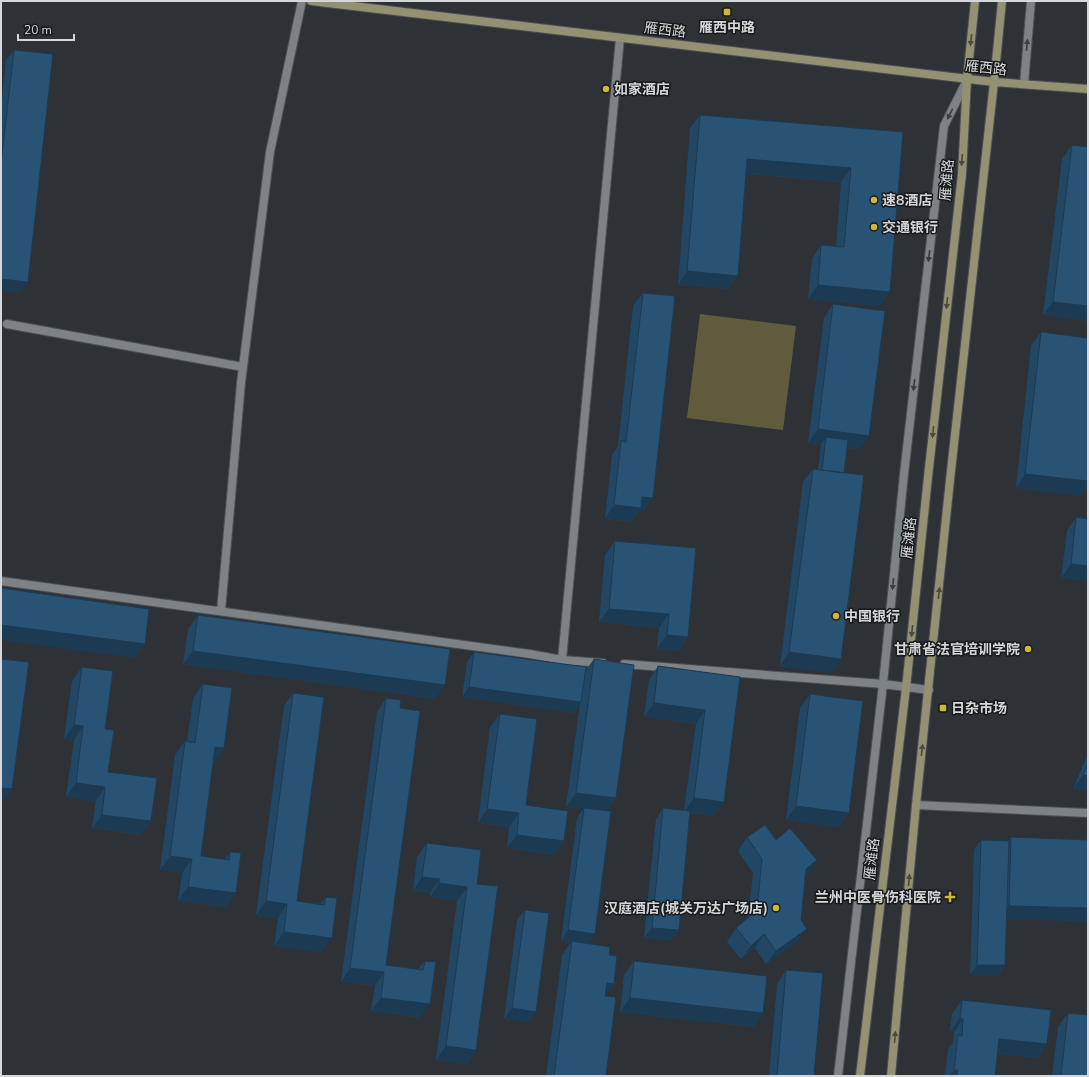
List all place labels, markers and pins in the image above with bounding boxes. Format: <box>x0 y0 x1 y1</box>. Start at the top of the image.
marker: 雁西中路 <box>722 7 732 17</box>
place label: 雁西中路 <box>699 18 755 37</box>
place label: 如家酒店 <box>614 80 670 99</box>
marker: 如家酒店 <box>601 84 611 94</box>
place label: 速8酒店 <box>882 191 932 210</box>
marker: 速8酒店 <box>869 195 879 205</box>
place label: 交通银行 <box>882 218 938 237</box>
marker: 交通银行 <box>869 222 879 232</box>
place label: 中国银行 <box>844 607 900 626</box>
marker: 中国银行 <box>831 611 841 621</box>
place label: 甘肃省法官培训学院 <box>894 640 1020 659</box>
marker: 甘肃省法官培训学院 <box>1023 644 1033 654</box>
place label: 日杂市场 <box>951 699 1007 718</box>
marker: 日杂市场 <box>938 703 948 713</box>
place label: 兰州中医骨伤科医院 <box>815 888 941 907</box>
marker: 兰州中医骨伤科医院 <box>944 891 956 903</box>
place label: 汉庭酒店(城关万达广场店) <box>604 899 768 918</box>
marker: 汉庭酒店(城关万达广场店) <box>771 903 781 913</box>

